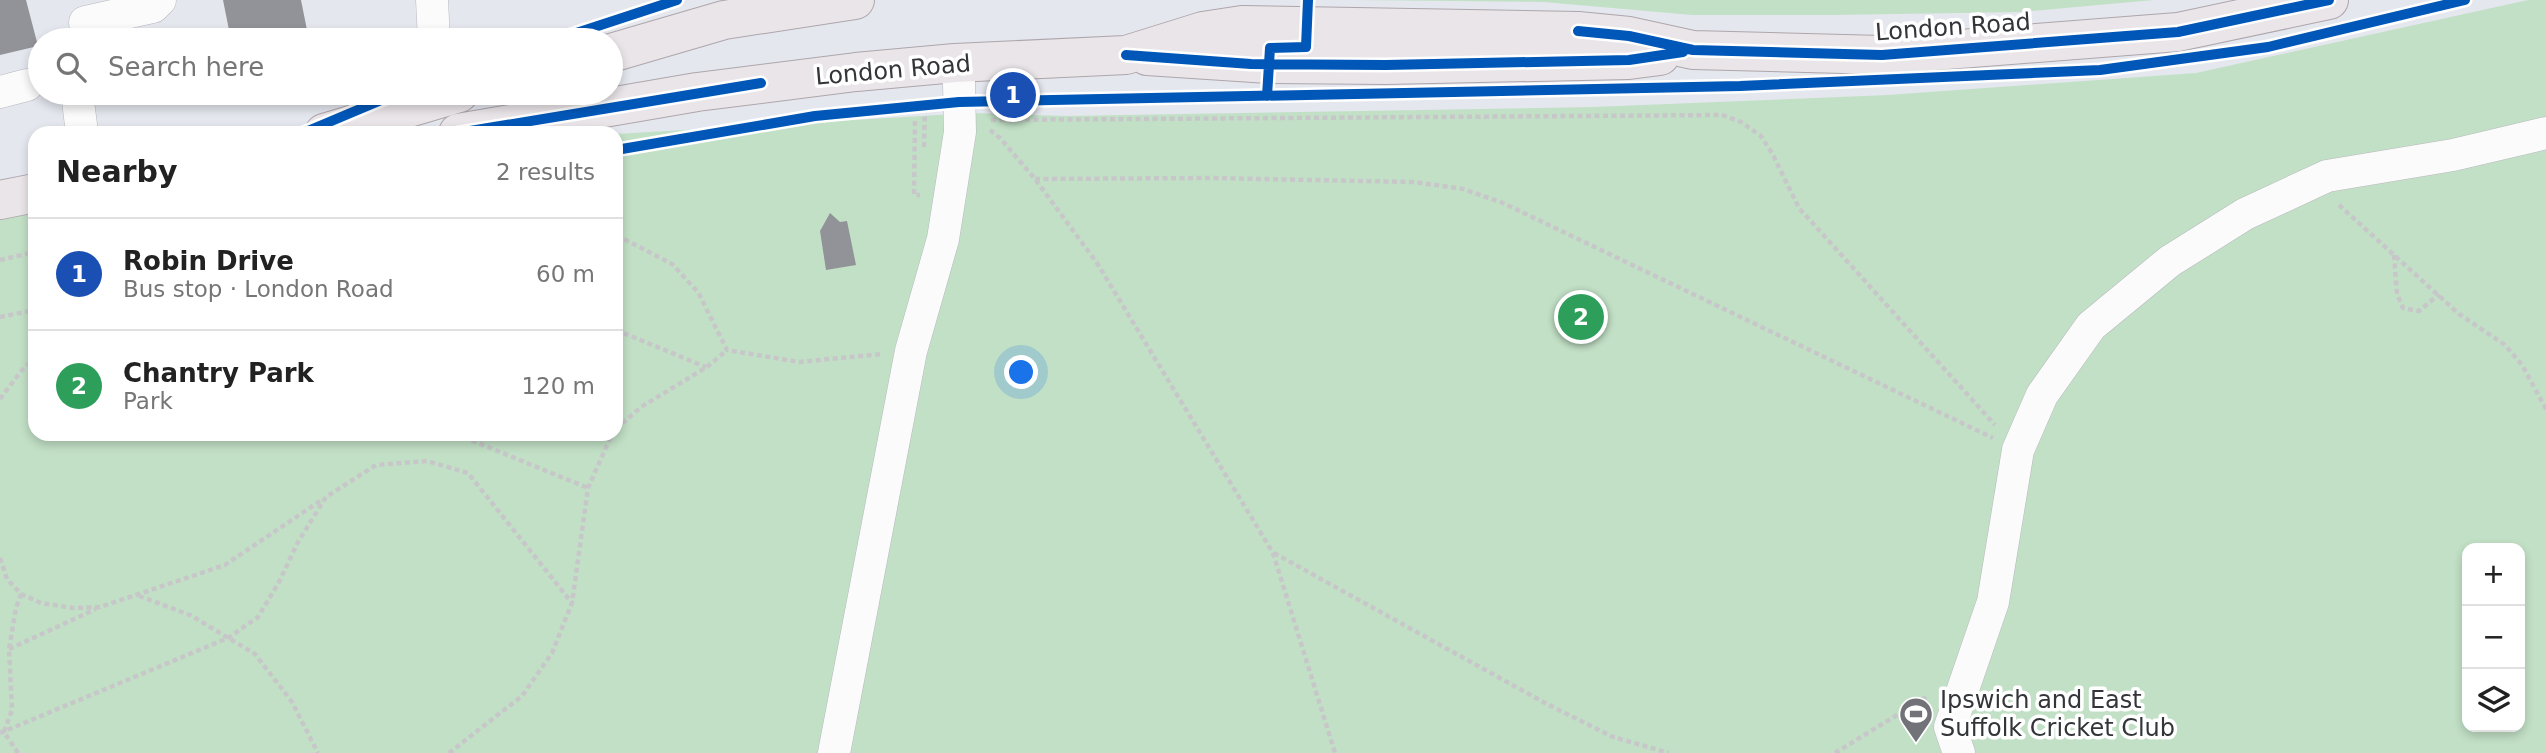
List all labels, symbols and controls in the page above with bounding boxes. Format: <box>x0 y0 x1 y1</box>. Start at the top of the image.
street label: London Road <box>1874 8 2032 46</box>
search box <box>28 28 623 105</box>
icon: search <box>52 48 90 86</box>
street label: London Road <box>814 49 972 91</box>
text: Search here <box>108 52 264 82</box>
pin: 1 <box>990 69 1036 121</box>
text: Nearby <box>56 154 178 189</box>
text: 2 results <box>496 159 595 185</box>
text: Robin Drive <box>123 246 294 276</box>
text: 1 <box>71 261 87 287</box>
text: 60 m <box>536 261 595 287</box>
text: Bus stop · London Road <box>123 276 394 302</box>
pin: 2 <box>1558 291 1604 343</box>
your location <box>1004 355 1038 389</box>
text: Chantry Park <box>123 358 314 388</box>
text: 2 <box>71 373 87 399</box>
text: 120 m <box>521 373 595 399</box>
text: Park <box>123 388 173 414</box>
map controls <box>2462 543 2525 732</box>
button: + <box>2462 543 2525 606</box>
button: − <box>2462 606 2525 669</box>
button: layers <box>2462 669 2525 732</box>
place label: Ipswich and East Suffolk Cricket Club <box>1940 686 2175 742</box>
sports icon: Ipswich and East Suffolk Cricket Club <box>1897 695 1935 744</box>

